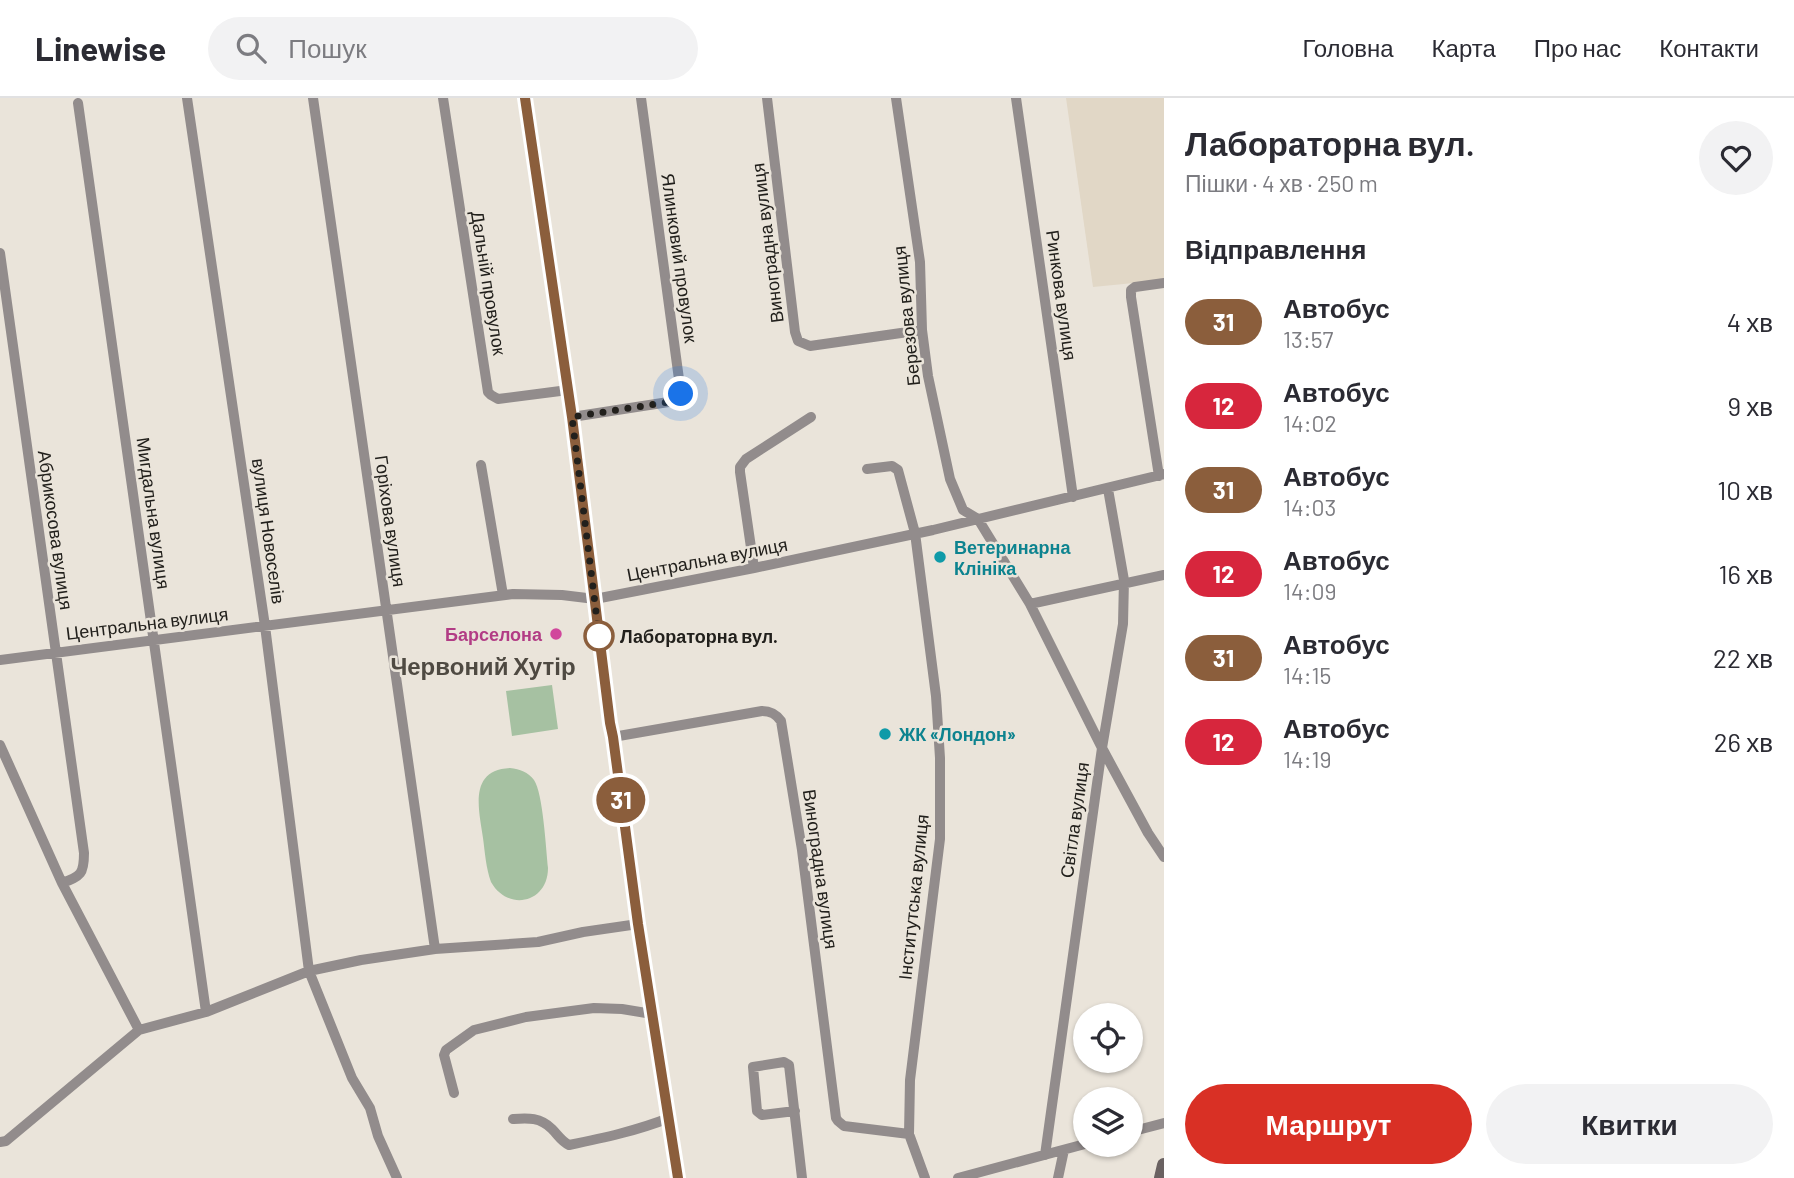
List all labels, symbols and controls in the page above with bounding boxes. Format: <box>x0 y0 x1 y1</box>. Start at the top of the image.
search box <box>208 17 698 80</box>
text: Linewise <box>35 28 166 68</box>
icon: search <box>232 29 270 67</box>
text: Пошук <box>288 32 367 63</box>
text: Головна <box>1302 33 1394 62</box>
text: Карта <box>1432 33 1496 62</box>
text: Про нас <box>1534 33 1621 62</box>
text: Контакти <box>1659 33 1759 62</box>
button: heart <box>1699 121 1773 195</box>
text: Лабораторна вул. <box>1185 123 1475 163</box>
street label: Виноградна вулиця <box>746 162 788 324</box>
text: Пішки · 4 хв · 250 m <box>1185 169 1378 197</box>
street label: Ялинковий провулок <box>657 172 703 344</box>
street label: Дальній провулок <box>467 209 511 357</box>
street label: Ринкова вулиця <box>1042 228 1082 362</box>
text: Відправлення <box>1185 233 1366 264</box>
street label: Березова вулиця <box>888 245 924 387</box>
text: Автобус <box>1283 292 1390 323</box>
text: 4 хв <box>1727 306 1773 337</box>
text: 31 <box>1213 307 1234 336</box>
text: 13:57 <box>1283 325 1333 353</box>
your location <box>663 376 698 411</box>
text: Автобус <box>1283 376 1390 407</box>
text: 9 хв <box>1727 390 1773 421</box>
text: 12 <box>1213 391 1234 420</box>
text: 14:02 <box>1283 409 1337 437</box>
street label: Мигдальна вулиця <box>132 436 176 590</box>
street label: Абрикосова вулиця <box>34 449 78 611</box>
street label: Горіхова вулиця <box>371 454 411 588</box>
street label: вулиця Новоселів <box>248 457 290 605</box>
text: Автобус <box>1283 460 1390 491</box>
text: 10 хв <box>1717 474 1773 505</box>
text: 31 <box>1213 475 1234 504</box>
text: 14:03 <box>1283 493 1336 521</box>
street label: Центральна вулиця <box>625 533 789 585</box>
place label: Ветеринарна Клініка <box>954 536 1071 579</box>
text: Автобус <box>1283 544 1390 575</box>
marker: Ветеринарна Клініка <box>932 549 948 565</box>
text: 16 хв <box>1718 558 1773 589</box>
text: 12 <box>1213 559 1234 588</box>
text: 14:09 <box>1283 577 1337 605</box>
street label: Центральна вулиця <box>65 602 229 644</box>
marker: Лабораторна вул. <box>584 621 614 651</box>
place label: Барселона <box>445 623 543 645</box>
place label: Лабораторна вул. <box>620 625 778 647</box>
marker: Барселона <box>548 626 564 642</box>
text: Автобус <box>1283 628 1390 659</box>
text: 22 хв <box>1713 642 1773 673</box>
text: 31 <box>1213 643 1234 672</box>
district label: Червоний Хутір <box>390 651 576 680</box>
text: 14:15 <box>1283 661 1331 689</box>
text: Автобус <box>1283 712 1390 743</box>
place label: ЖК «Лондон» <box>898 723 1016 745</box>
marker: ЖК «Лондон» <box>877 726 893 742</box>
text: 26 хв <box>1714 726 1773 757</box>
text: 12 <box>1213 727 1234 756</box>
text: 14:19 <box>1283 745 1332 773</box>
street label: Світла вулиця <box>1055 761 1093 879</box>
line badge: 31 <box>590 777 652 823</box>
text: 31 <box>610 785 632 814</box>
street label: Виноградна вулиця <box>799 788 843 950</box>
street label: Інститутська вулиця <box>893 813 933 981</box>
map controls <box>1073 1003 1143 1157</box>
button: locate <box>1073 1003 1143 1073</box>
button: Маршрут <box>1185 1084 1472 1164</box>
button: Квитки <box>1486 1084 1773 1164</box>
button: layers <box>1073 1087 1143 1157</box>

